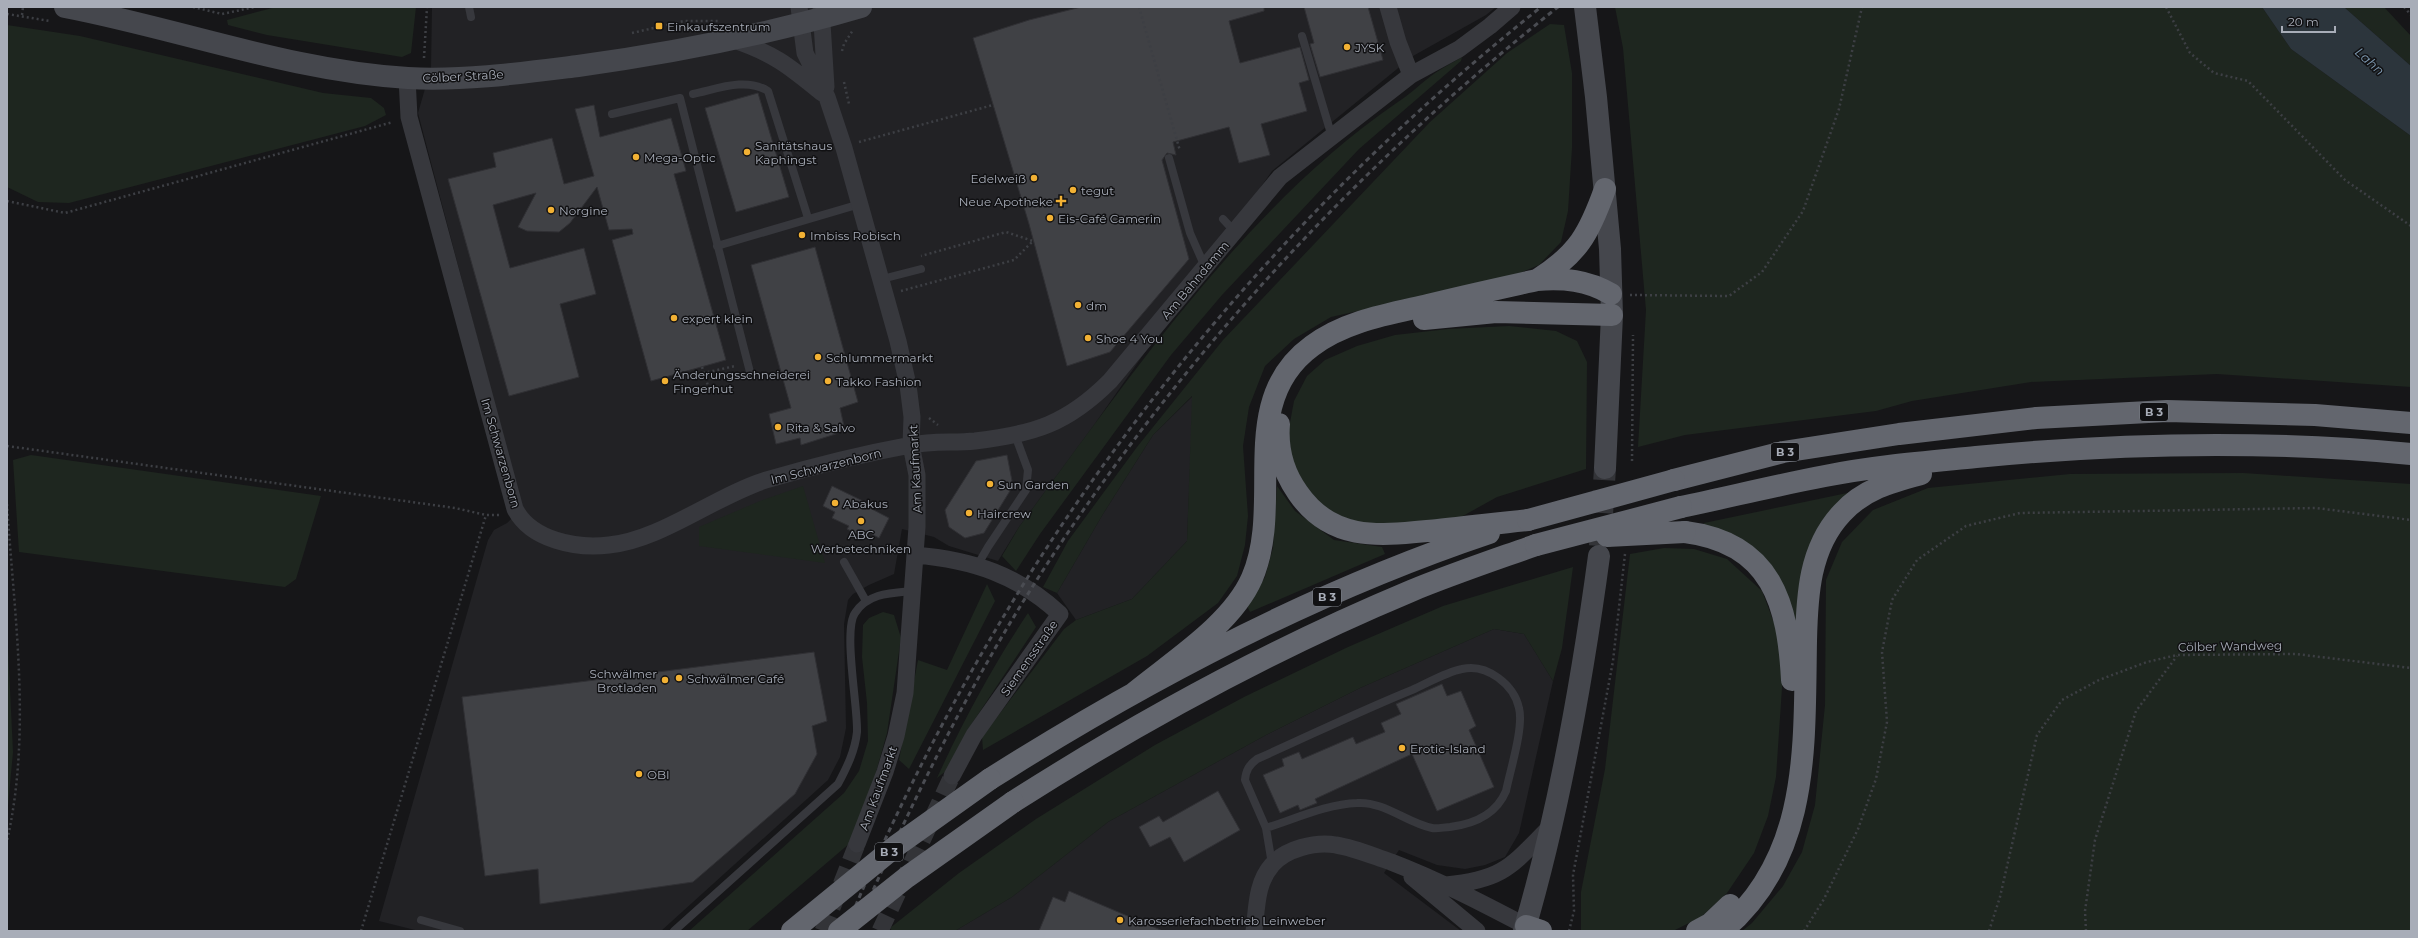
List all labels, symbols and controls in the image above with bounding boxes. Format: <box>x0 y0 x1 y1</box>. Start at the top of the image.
scale bar <box>2282 8 2335 34</box>
text: 20 m <box>2288 14 2319 29</box>
place label: Einkaufszentrum <box>667 19 770 34</box>
marker: Einkaufszentrum <box>654 21 664 31</box>
place label: JYSK <box>1354 40 1385 55</box>
marker: JYSK <box>1342 42 1352 52</box>
water label: Lahn <box>2352 44 2388 78</box>
street label: Cölber Straße <box>422 66 504 86</box>
place label: Sanitätshaus Kaphingst <box>755 138 832 167</box>
marker: Sanitätshaus Kaphingst <box>742 147 752 157</box>
place label: Mega-Optic <box>644 150 716 165</box>
marker: Mega-Optic <box>631 152 641 162</box>
place label: Edelweiß <box>971 171 1026 186</box>
marker: Edelweiß <box>1029 173 1039 183</box>
place label: tegut <box>1081 183 1114 198</box>
marker: tegut <box>1068 185 1078 195</box>
place label: Neue Apotheke <box>959 194 1053 209</box>
marker: Neue Apotheke <box>1056 196 1066 206</box>
place label: Norgine <box>559 203 608 218</box>
marker: Norgine <box>546 205 556 215</box>
place label: Eis-Café Camerin <box>1058 211 1161 226</box>
marker: Eis-Café Camerin <box>1045 213 1055 223</box>
place label: Imbiss Robisch <box>810 228 901 243</box>
marker: Imbiss Robisch <box>797 230 807 240</box>
street label: Am Bahndamm <box>1158 238 1232 322</box>
place label: dm <box>1086 298 1107 313</box>
marker: dm <box>1073 300 1083 310</box>
place label: expert klein <box>682 311 753 326</box>
marker: expert klein <box>669 313 679 323</box>
place label: Shoe 4 You <box>1096 331 1163 346</box>
marker: Shoe 4 You <box>1083 333 1093 343</box>
place label: Schlummermarkt <box>826 350 934 365</box>
marker: Schlummermarkt <box>813 352 823 362</box>
place label: Änderungsschneiderei Fingerhut <box>673 367 810 396</box>
place label: Takko Fashion <box>836 374 922 389</box>
marker: Änderungsschneiderei Fingerhut <box>660 376 670 386</box>
marker: Takko Fashion <box>823 376 833 386</box>
street label: Im Schwarzenborn <box>478 396 524 510</box>
road number: B 3 <box>2140 403 2168 421</box>
place label: Rita & Salvo <box>786 420 855 435</box>
marker: Rita & Salvo <box>773 422 783 432</box>
street label: Am Kaufmarkt <box>905 424 925 514</box>
road number: B 3 <box>1771 443 1799 461</box>
street label: Im Schwarzenborn <box>769 445 883 487</box>
place label: Sun Garden <box>998 477 1069 492</box>
marker: Sun Garden <box>985 479 995 489</box>
place label: Abakus <box>843 496 888 511</box>
marker: Abakus <box>830 498 840 508</box>
place label: Haircrew <box>977 506 1031 521</box>
marker: Haircrew <box>964 508 974 518</box>
marker: ABC Werbetechniken <box>856 516 866 526</box>
place label: ABC Werbetechniken <box>811 527 911 556</box>
road number: B 3 <box>1313 588 1341 606</box>
street label: Siemensstraße <box>997 617 1061 699</box>
street label: Cölber Wandweg <box>2178 638 2282 654</box>
place label: Schwälmer Brotladen <box>590 666 657 695</box>
place label: Schwälmer Café <box>687 671 784 686</box>
marker: Schwälmer Café <box>674 673 684 683</box>
marker: Schwälmer Brotladen <box>660 675 670 685</box>
place label: Erotic-Island <box>1410 741 1486 756</box>
marker: Erotic-Island <box>1397 743 1407 753</box>
street label: Am Kaufmarkt <box>856 744 900 832</box>
place label: OBI <box>647 767 670 782</box>
marker: OBI <box>634 769 644 779</box>
road number: B 3 <box>875 843 903 861</box>
place label: Karosseriefachbetrieb Leinweber <box>1128 913 1326 928</box>
marker: Karosseriefachbetrieb Leinweber <box>1115 915 1125 925</box>

